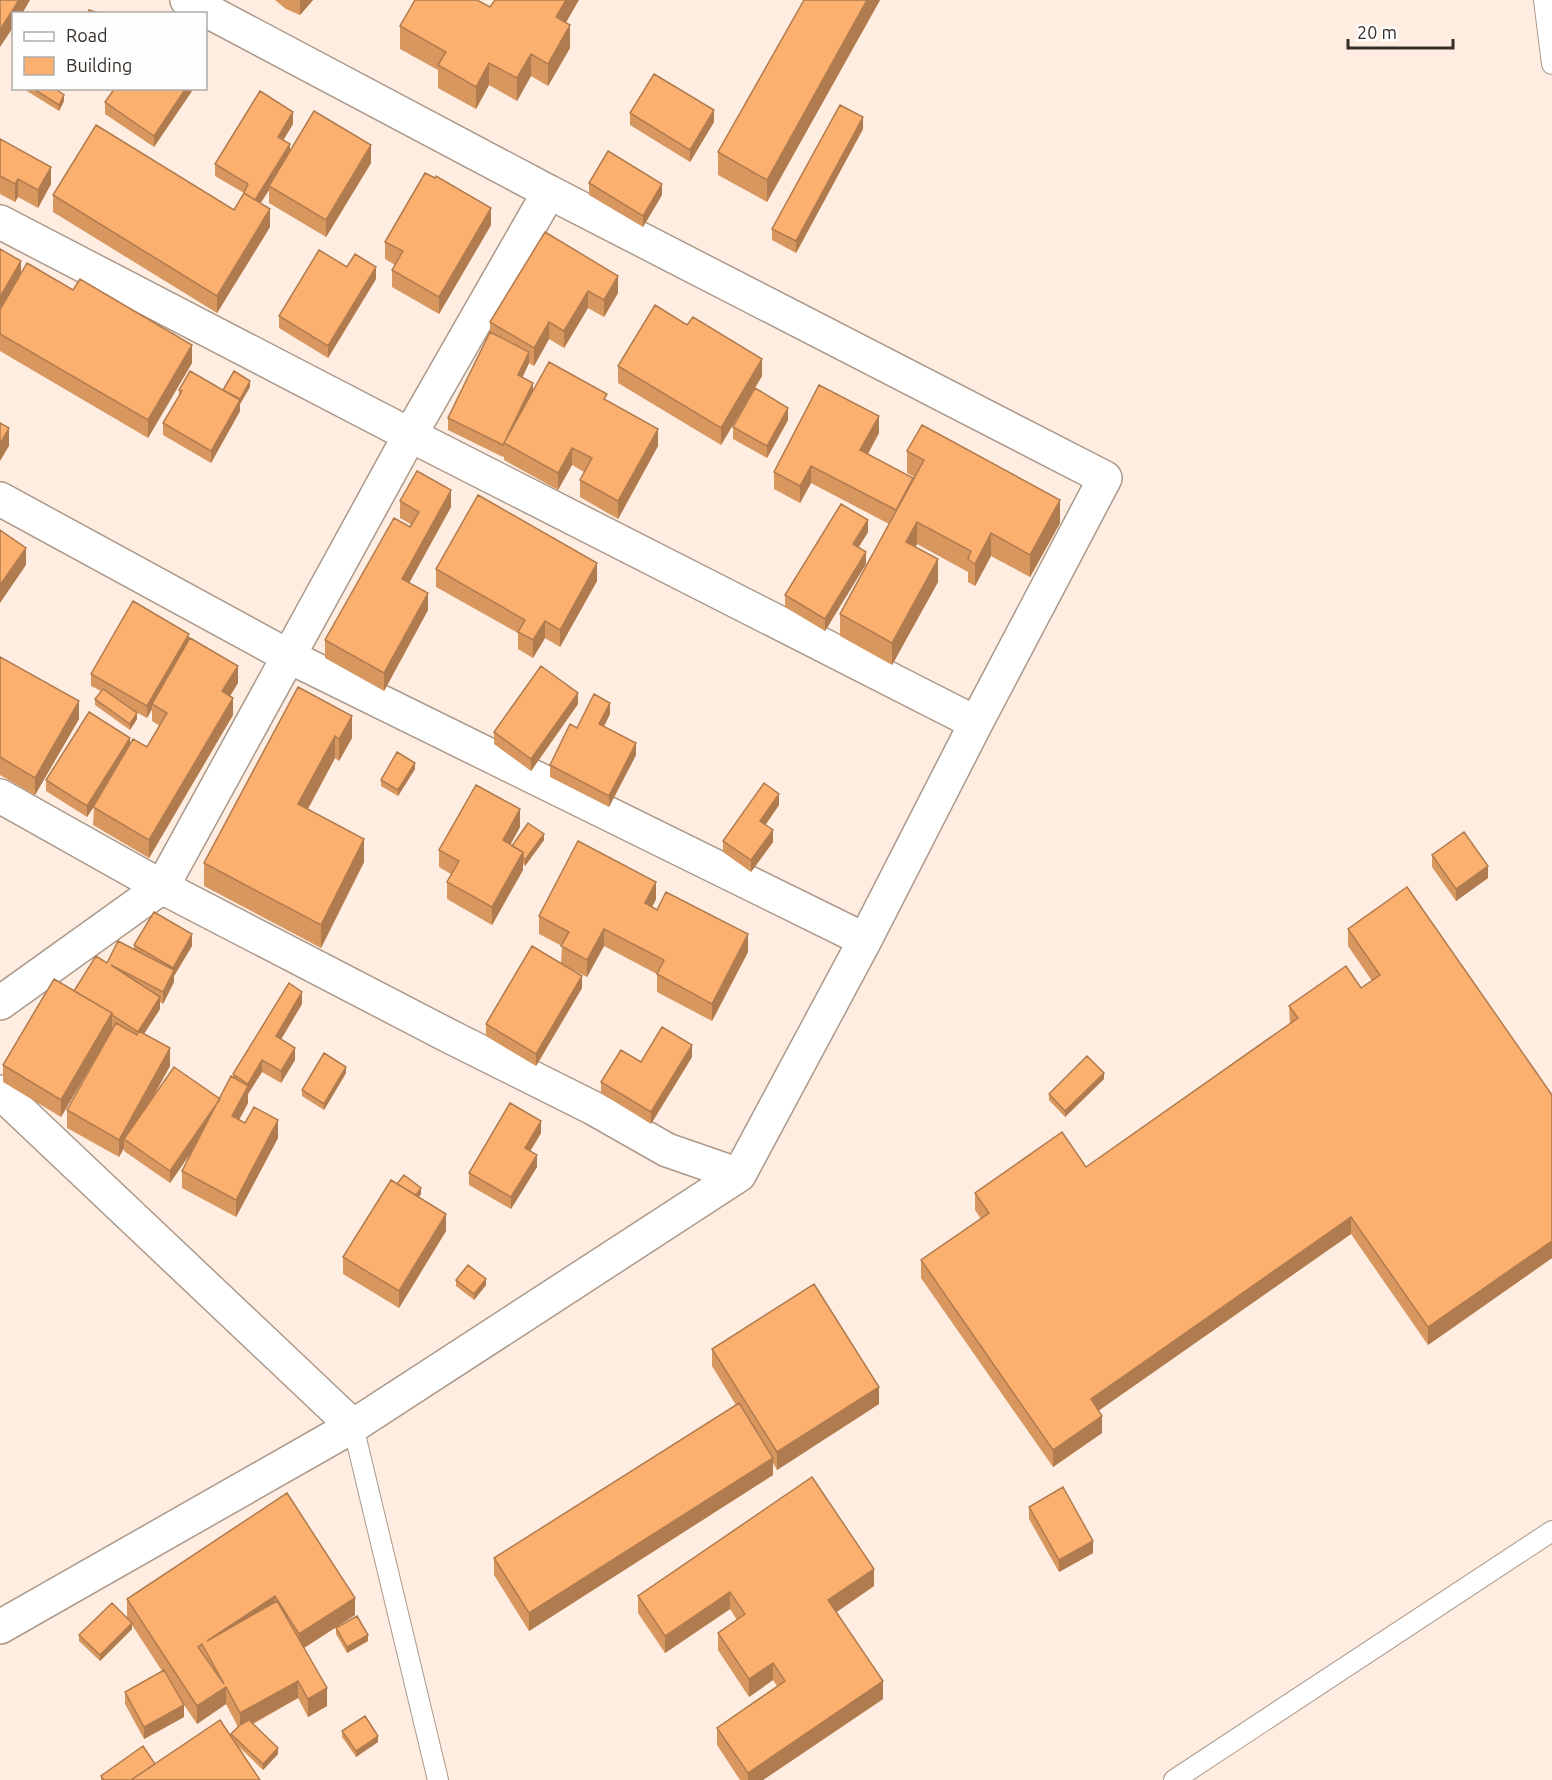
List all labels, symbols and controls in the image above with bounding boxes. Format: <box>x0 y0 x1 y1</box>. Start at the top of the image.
legend <box>12 12 207 90</box>
scale bar <box>1348 12 1453 50</box>
text: 20 m <box>1357 22 1397 42</box>
text: Road <box>66 25 108 45</box>
text: Building <box>66 55 132 75</box>

